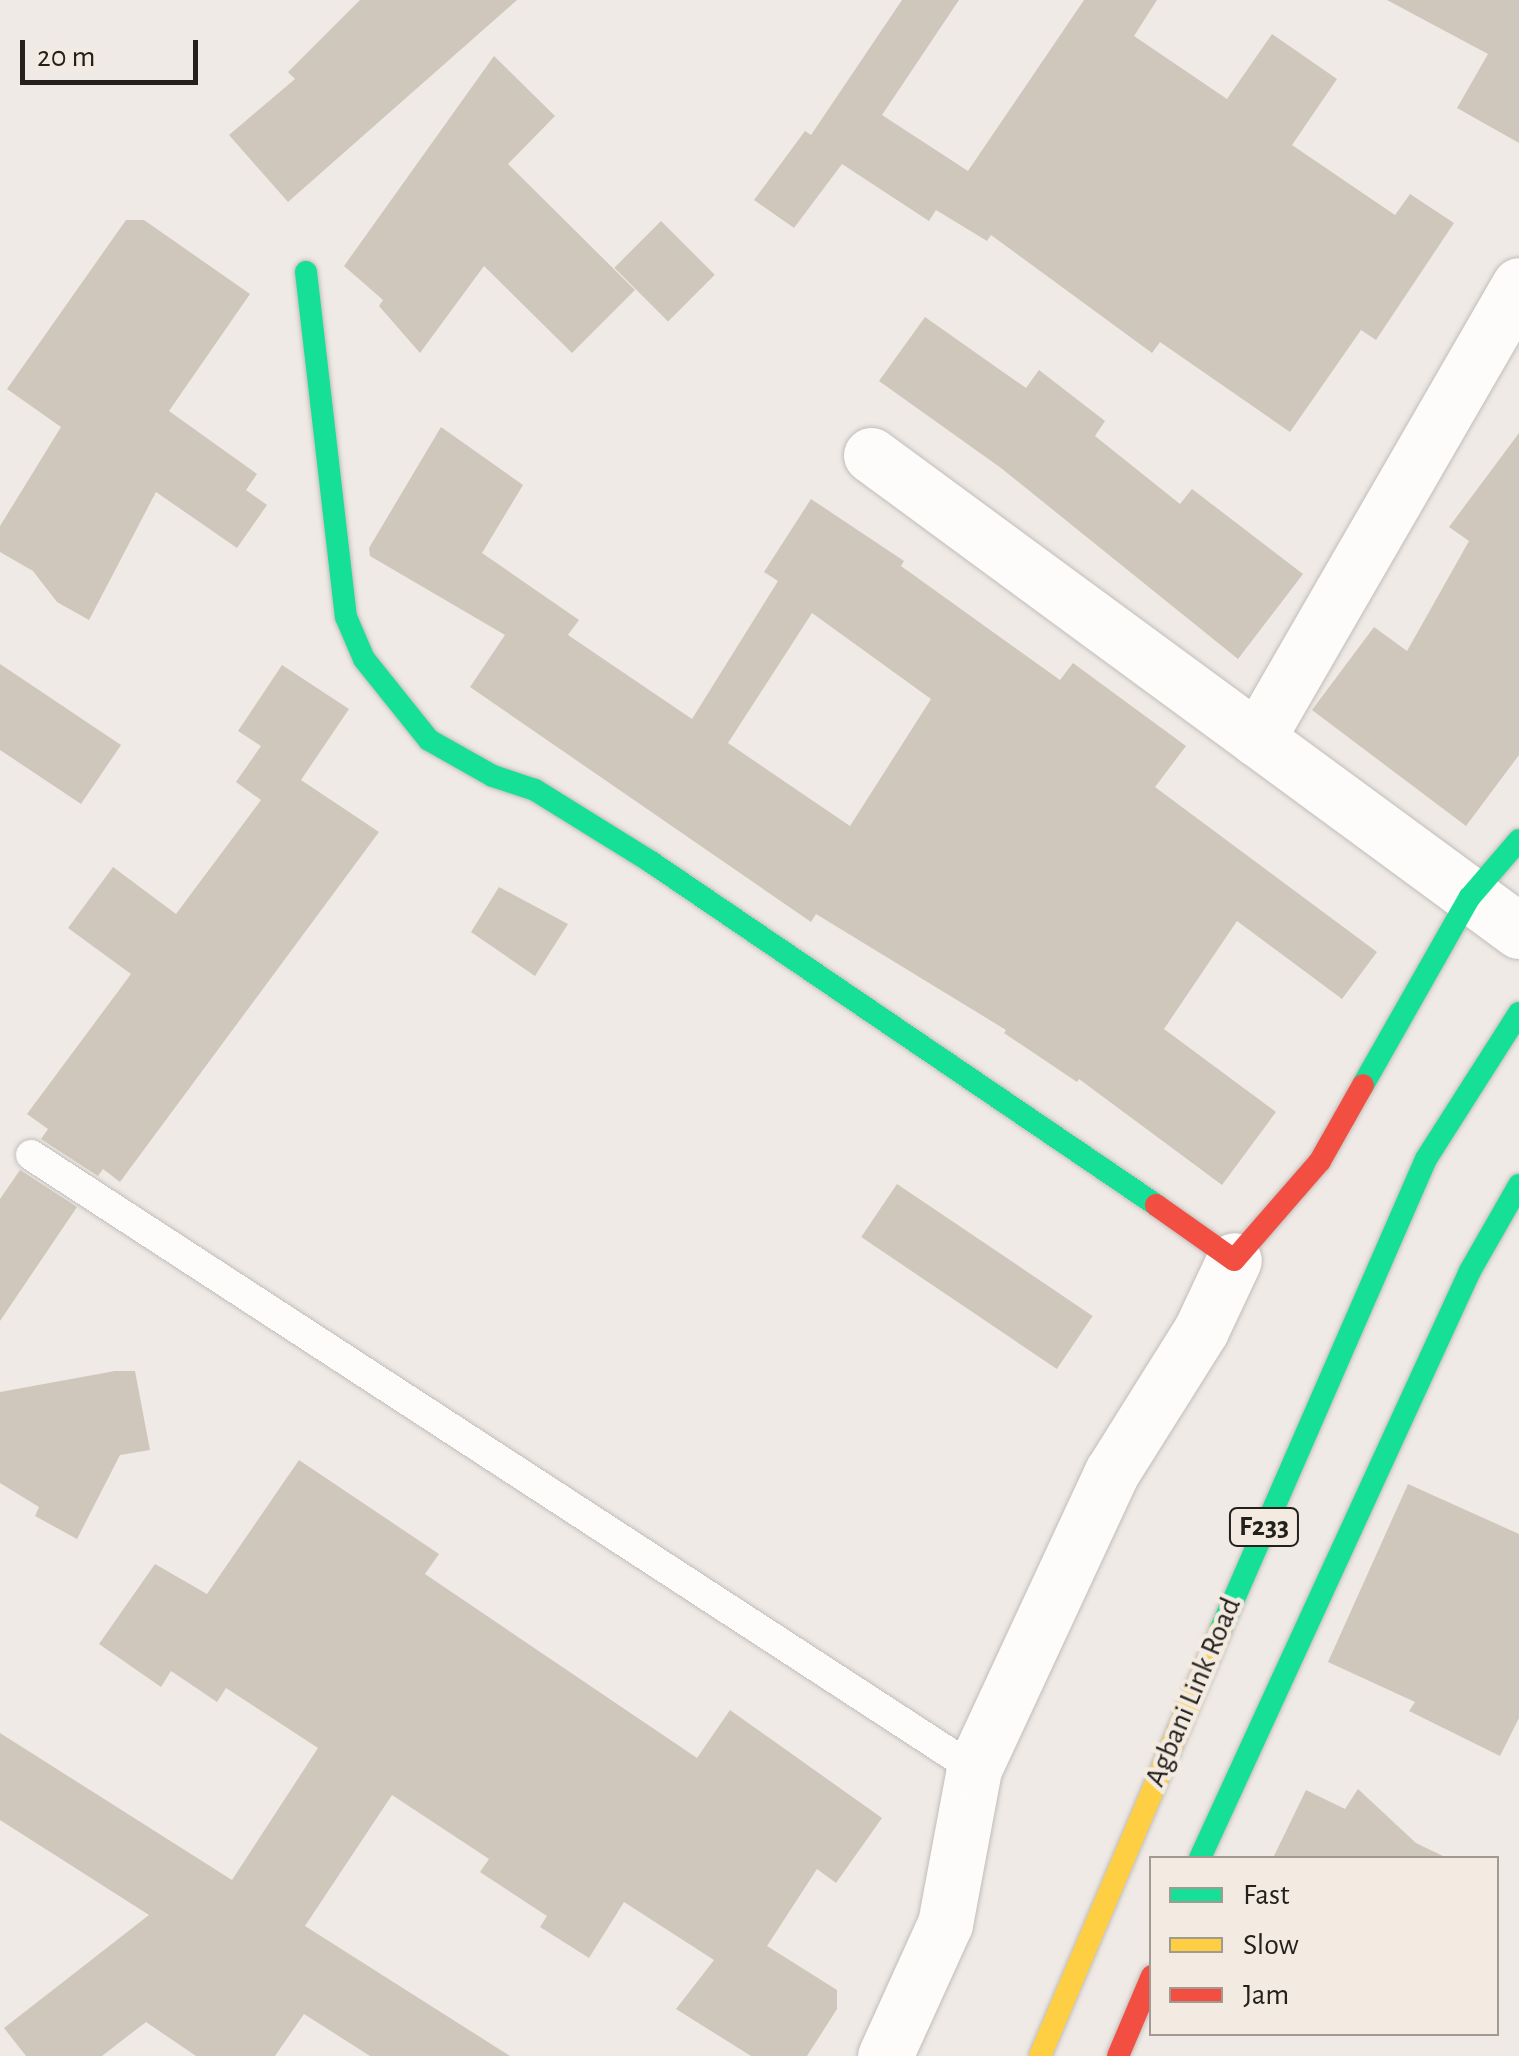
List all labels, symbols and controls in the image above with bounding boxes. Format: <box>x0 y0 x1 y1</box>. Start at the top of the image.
scale bar <box>25 20 202 82</box>
text: 20 m <box>37 42 95 72</box>
road number: F233 <box>1226 1504 1302 1550</box>
street label: Agbani Link Road <box>1137 1592 1249 1792</box>
legend <box>1149 1856 1499 2036</box>
text: Fast <box>1243 1880 1290 1910</box>
text: Slow <box>1243 1930 1299 1960</box>
text: Jam <box>1243 1980 1289 2010</box>

